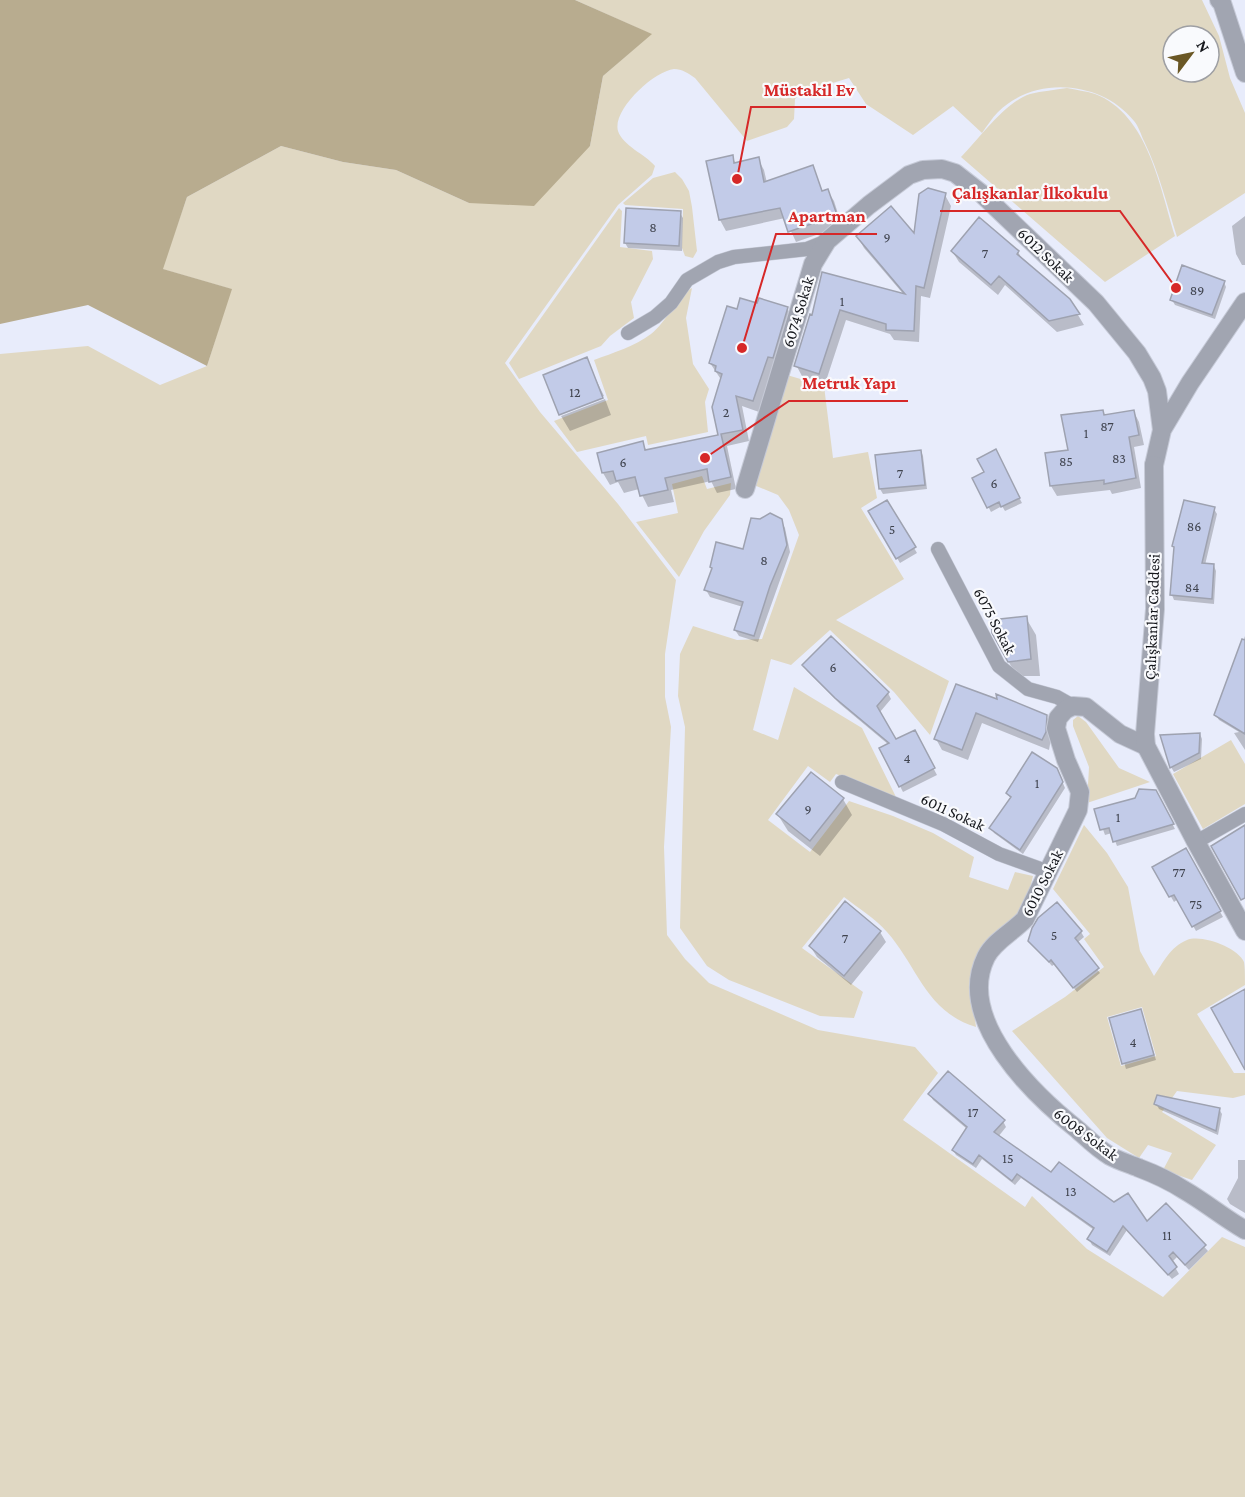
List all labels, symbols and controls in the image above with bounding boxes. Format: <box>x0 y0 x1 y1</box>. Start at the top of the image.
north arrow <box>1161 24 1221 84</box>
text: N <box>1193 37 1213 56</box>
callout: Müstakil Ev <box>751 71 866 107</box>
text: Müstakil Ev <box>764 80 855 100</box>
callout: Çalışkanlar İlkokulu <box>940 175 1120 211</box>
text: Çalışkanlar İlkokulu <box>952 183 1109 203</box>
callout: Apartman <box>776 198 877 234</box>
text: Apartman <box>787 206 866 226</box>
house number: 8 <box>649 219 657 235</box>
street label: 6012 Sokak <box>1015 224 1078 286</box>
house number: 9 <box>883 229 891 245</box>
house number: 7 <box>982 245 989 261</box>
street label: 6074 Sokak <box>779 274 817 349</box>
house number: 89 <box>1190 282 1204 298</box>
house number: 1 <box>840 293 845 309</box>
callout: Metruk Yapı <box>789 365 908 401</box>
text: Metruk Yapı <box>802 373 897 393</box>
house number: 12 <box>569 384 581 400</box>
house number: 2 <box>723 404 730 420</box>
house number: 87 <box>1100 418 1114 434</box>
house number: 1 <box>1084 425 1089 441</box>
house number: 83 <box>1112 450 1126 466</box>
house number: 85 <box>1059 453 1073 469</box>
house number: 6 <box>619 454 627 470</box>
house number: 7 <box>897 465 904 481</box>
house number: 6 <box>990 475 998 491</box>
house number: 86 <box>1187 518 1201 534</box>
house number: 5 <box>889 521 895 537</box>
house number: 8 <box>760 552 768 568</box>
street label: Çalışkanlar Caddesi <box>1141 554 1164 680</box>
house number: 84 <box>1185 579 1199 595</box>
street label: 6075 Sokak <box>970 585 1020 657</box>
house number: 6 <box>829 659 837 675</box>
house number: 4 <box>903 750 911 766</box>
house number: 1 <box>1035 775 1040 791</box>
street label: 6011 Sokak <box>918 790 988 834</box>
house number: 9 <box>804 801 812 817</box>
house number: 1 <box>1116 809 1121 825</box>
street label: 6010 Sokak <box>1018 846 1066 919</box>
house number: 77 <box>1173 864 1186 880</box>
house number: 75 <box>1190 896 1202 912</box>
house number: 5 <box>1051 927 1057 943</box>
house number: 7 <box>842 930 849 946</box>
house number: 4 <box>1129 1034 1137 1050</box>
house number: 17 <box>967 1104 979 1120</box>
street label: 6008 Sokak <box>1051 1104 1122 1164</box>
house number: 15 <box>1002 1150 1014 1166</box>
house number: 13 <box>1065 1183 1077 1199</box>
house number: 11 <box>1162 1227 1172 1243</box>

